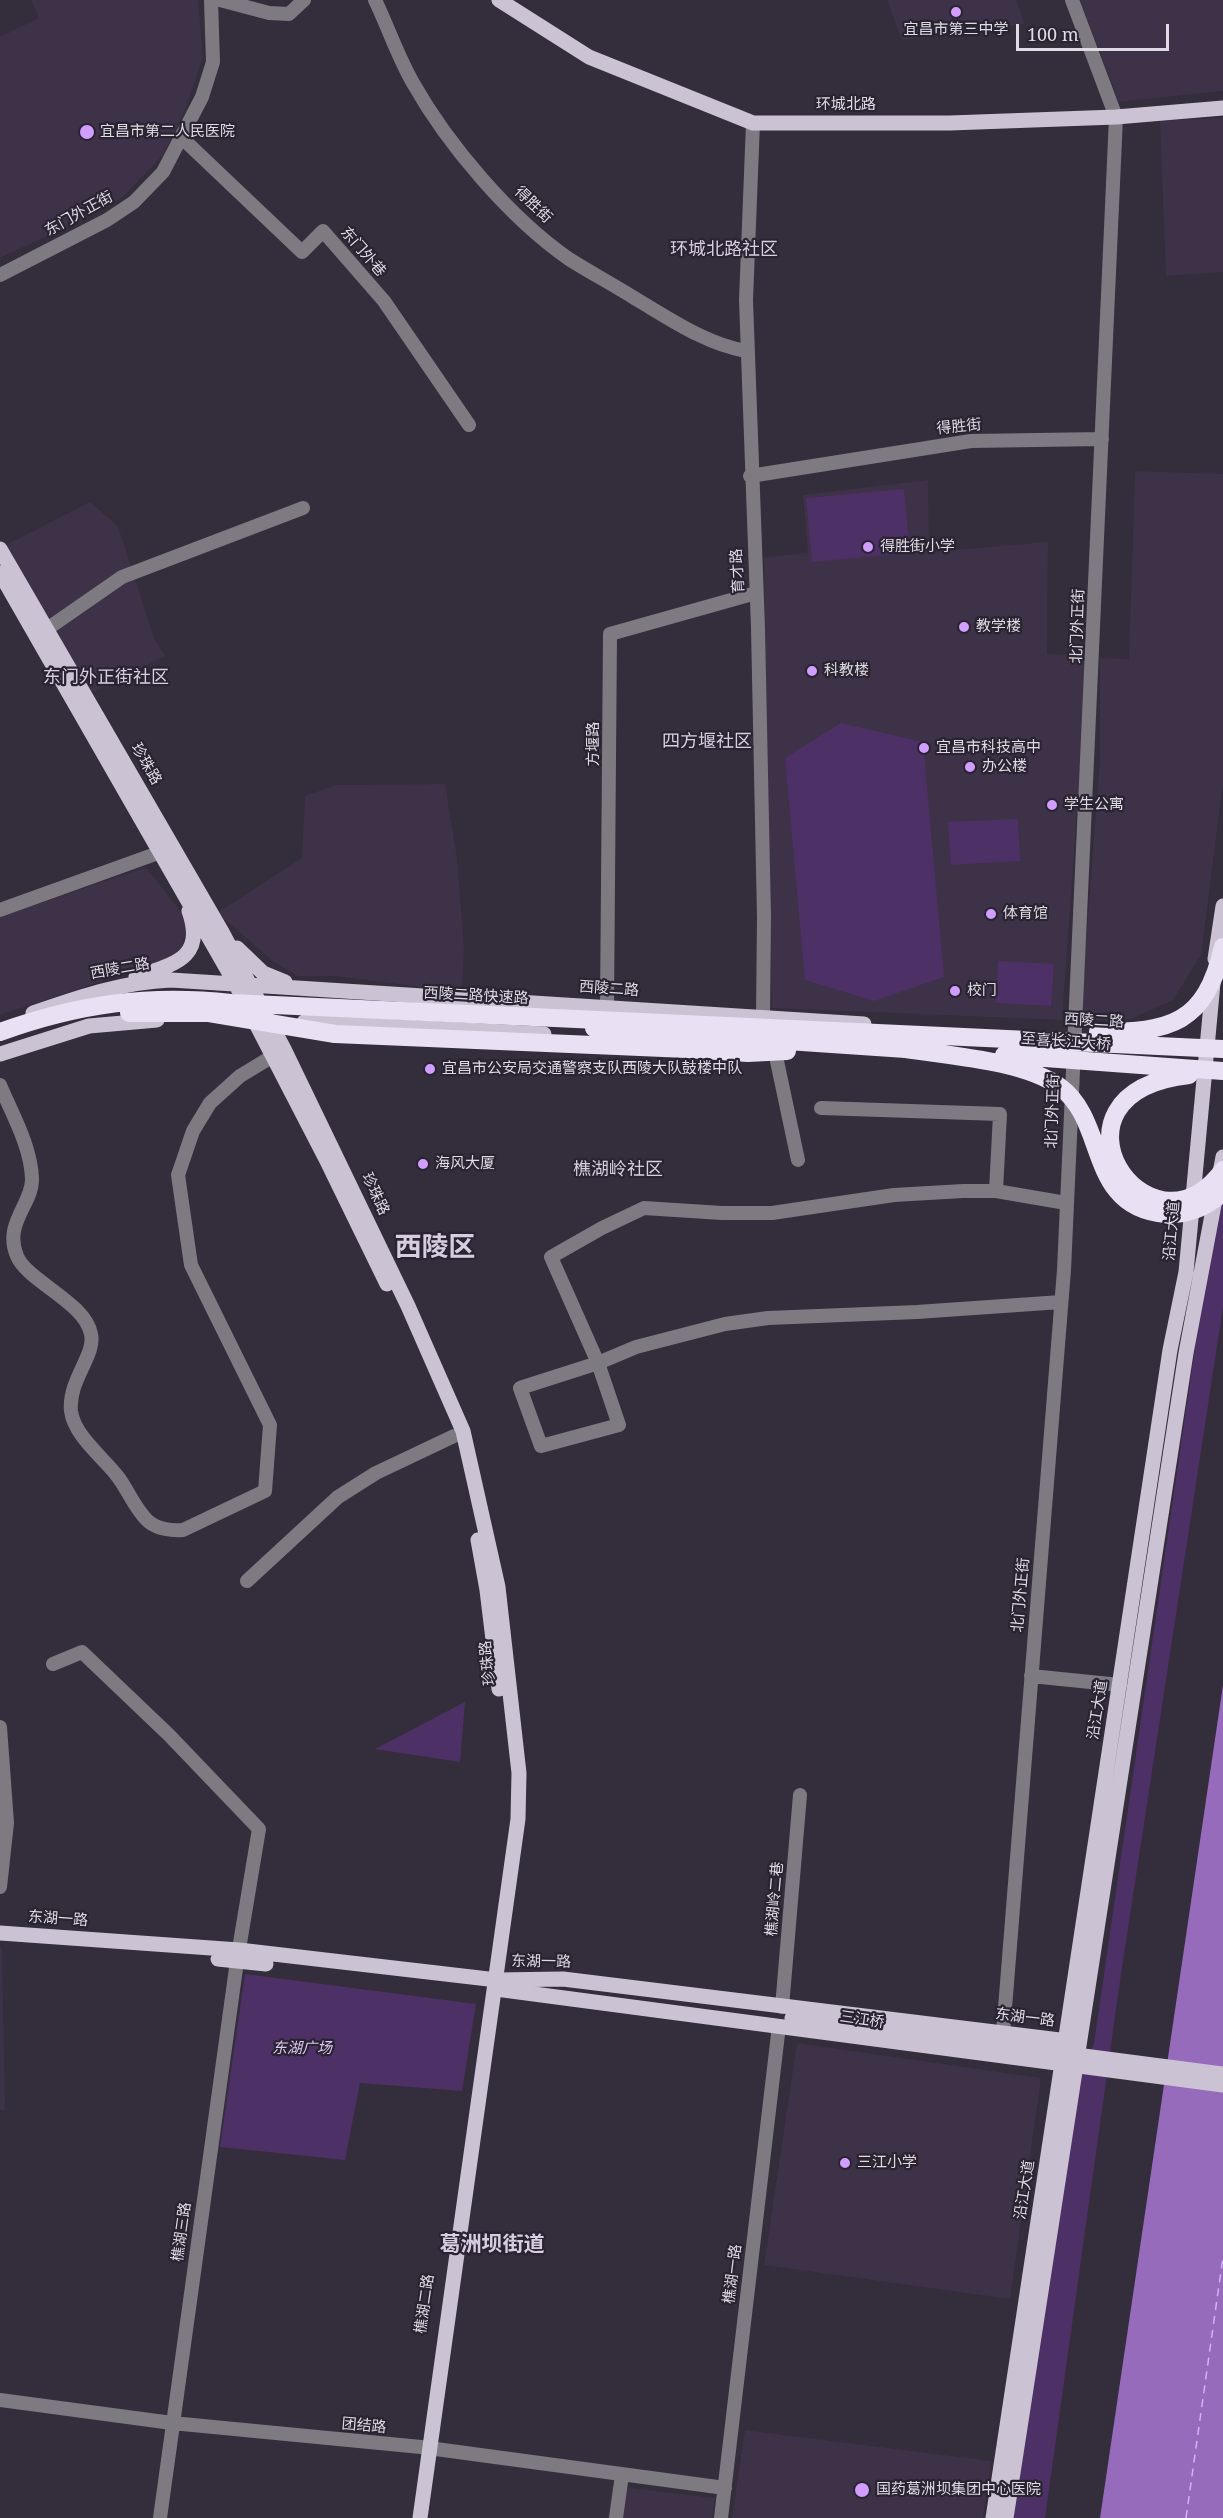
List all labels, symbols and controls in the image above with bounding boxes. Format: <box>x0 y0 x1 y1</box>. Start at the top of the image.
marker: 宜昌市第三中学 <box>949 5 963 19</box>
scale bar <box>1019 12 1172 50</box>
place label: 宜昌市第三中学 <box>904 21 1008 39</box>
text: 100 m <box>1027 22 1079 46</box>
street label: 环城北路 <box>816 96 876 114</box>
marker: 宜昌市第二人民医院 <box>78 123 96 141</box>
place label: 宜昌市第二人民医院 <box>100 123 235 141</box>
street label: 得胜街 <box>511 183 555 227</box>
street label: 东门外正街 <box>42 188 116 240</box>
street label: 东门外巷 <box>337 223 389 281</box>
district label: 环城北路社区 <box>670 239 778 261</box>
street label: 得胜街 <box>936 416 982 438</box>
place label: 得胜街小学 <box>880 538 955 556</box>
marker: 得胜街小学 <box>861 540 875 554</box>
street label: 育才路 <box>728 548 748 594</box>
street label: 北门外正街 <box>1068 588 1088 664</box>
place label: 教学楼 <box>976 618 1021 636</box>
marker: 教学楼 <box>957 620 971 634</box>
place label: 科教楼 <box>824 662 869 680</box>
marker: 科教楼 <box>805 664 819 678</box>
district label: 东门外正街社区 <box>43 667 169 689</box>
street label: 方堰路 <box>585 722 603 766</box>
district label: 四方堰社区 <box>662 731 752 753</box>
place label: 宜昌市科技高中 <box>936 739 1041 757</box>
street label: 珍珠路 <box>127 740 165 788</box>
marker: 宜昌市科技高中 <box>917 741 931 755</box>
place label: 办公楼 <box>982 758 1027 776</box>
marker: 办公楼 <box>963 760 977 774</box>
place label: 学生公寓 <box>1064 796 1124 814</box>
marker: 学生公寓 <box>1045 798 1059 812</box>
place label: 体育馆 <box>1003 905 1048 923</box>
marker: 体育馆 <box>984 907 998 921</box>
street label: 西陵二路 <box>89 955 151 983</box>
street label: 西陵二路 <box>578 978 640 1000</box>
place label: 校门 <box>967 982 997 1000</box>
street label: 西陵二路快速路 <box>423 984 529 1008</box>
marker: 校门 <box>948 984 962 998</box>
street label: 西陵二路 <box>1064 1010 1124 1032</box>
street label: 至喜长江大桥 <box>1020 1030 1112 1054</box>
place label: 宜昌市公安局交通警察支队西陵大队鼓楼中队 <box>442 1060 742 1078</box>
marker: 宜昌市公安局交通警察支队西陵大队鼓楼中队 <box>423 1062 437 1076</box>
street label: 北门外正街 <box>1043 1073 1063 1149</box>
place label: 海风大厦 <box>435 1155 495 1173</box>
marker: 海风大厦 <box>416 1157 430 1171</box>
district label: 樵湖岭社区 <box>573 1159 663 1181</box>
street label: 珍珠路 <box>357 1170 393 1218</box>
street label: 沿江大道 <box>1160 1200 1184 1262</box>
district label: 西陵区 <box>395 1232 475 1264</box>
street label: 北门外正街 <box>1009 1557 1033 1633</box>
street label: 珍珠路 <box>477 1640 499 1686</box>
street label: 沿江大道 <box>1084 1679 1112 1741</box>
street label: 樵湖岭二巷 <box>763 1861 787 1937</box>
street label: 东湖一路 <box>27 1908 89 1930</box>
street label: 东湖一路 <box>511 1952 571 1972</box>
street label: 东湖一路 <box>994 2005 1056 2031</box>
street label: 三江桥 <box>838 2008 886 2032</box>
park label: 东湖广场 <box>272 2040 332 2058</box>
place label: 三江小学 <box>857 2154 917 2172</box>
marker: 三江小学 <box>838 2156 852 2170</box>
street label: 沿江大道 <box>1011 2159 1039 2221</box>
street label: 樵湖三路 <box>169 2201 195 2263</box>
district label: 葛洲坝街道 <box>440 2232 544 2258</box>
street label: 樵湖一路 <box>720 2243 746 2305</box>
street label: 樵湖二路 <box>412 2273 438 2335</box>
street label: 团结路 <box>341 2415 387 2437</box>
marker: 国药葛洲坝集团中心医院 <box>853 2481 871 2499</box>
place label: 国药葛洲坝集团中心医院 <box>876 2481 1041 2499</box>

